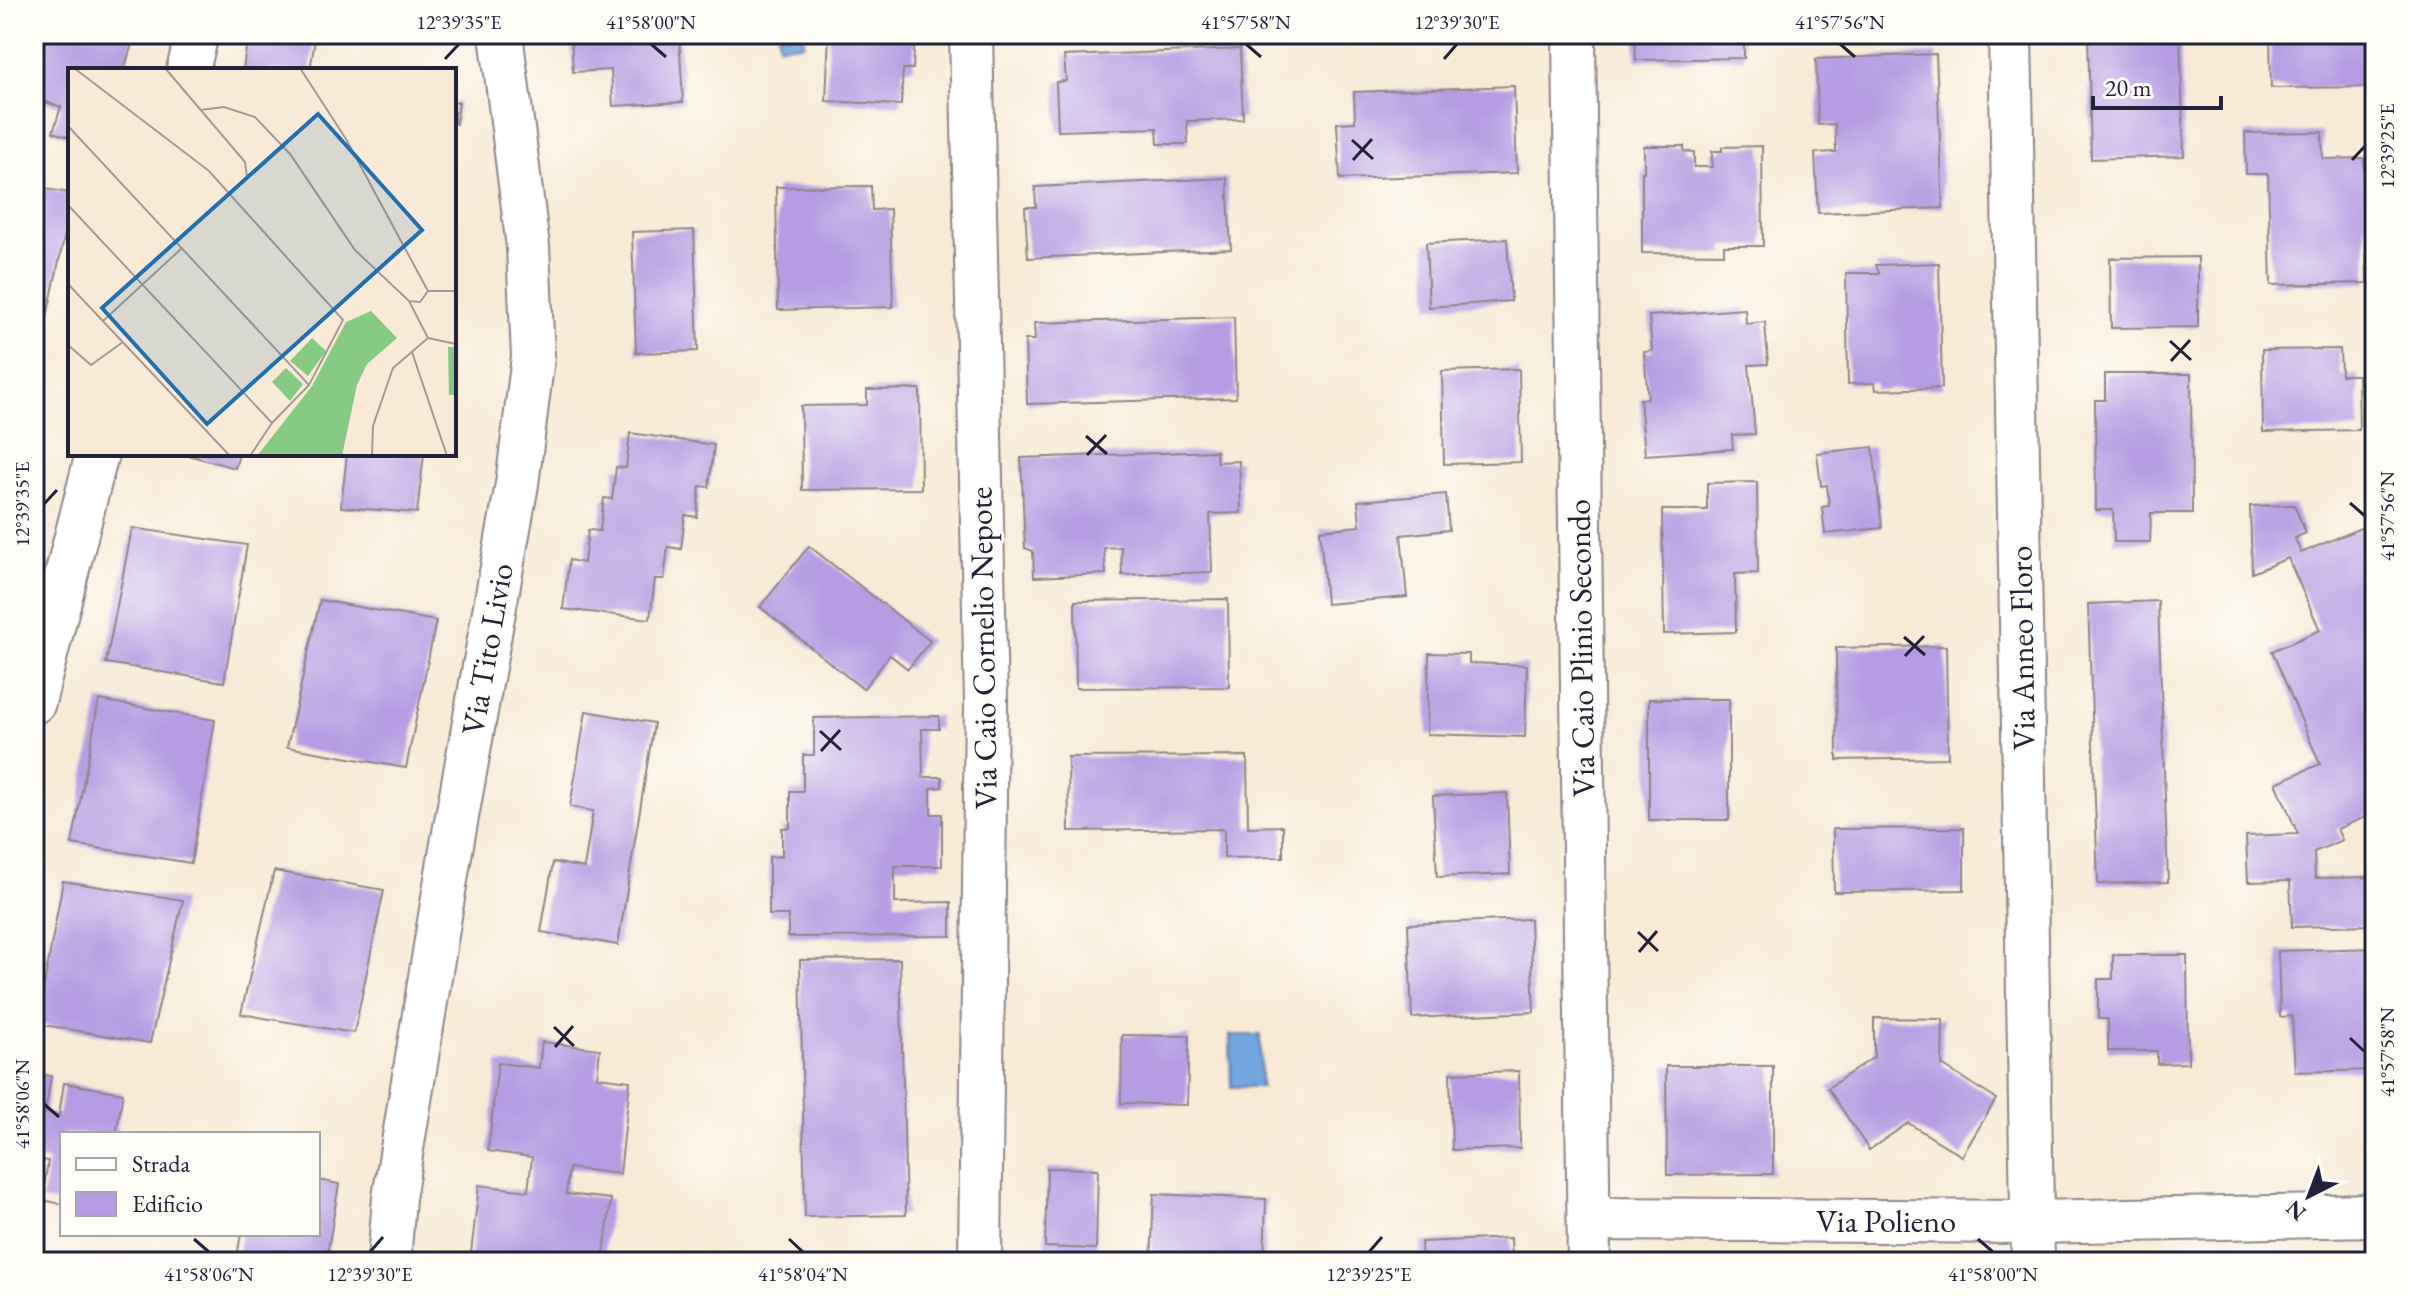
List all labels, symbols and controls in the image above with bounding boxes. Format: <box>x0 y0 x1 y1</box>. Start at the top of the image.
text: 12°39'35"E <box>416 9 502 35</box>
text: 41°58'00"N <box>606 9 696 35</box>
text: 41°57'58"N <box>1201 9 1291 35</box>
text: 12°39'30"E <box>1414 9 1500 35</box>
text: 41°57'56"N <box>1795 9 1885 35</box>
scale bar <box>2093 60 2221 110</box>
inset map <box>68 68 456 456</box>
text: 20 m <box>2105 72 2152 103</box>
text: 12°39'25"E <box>2374 103 2400 189</box>
text: 12°39'35"E <box>9 461 35 547</box>
text: 41°57'56"N <box>2374 471 2400 561</box>
street label: Via Caio Cornelio Nepote <box>959 486 1007 810</box>
street label: Via Caio Plinio Secondo <box>1557 499 1605 797</box>
street label: Via Anneo Floro <box>1999 545 2045 751</box>
street label: Via Tito Livio <box>451 560 523 738</box>
text: 41°57'58"N <box>2374 1007 2400 1097</box>
text: 41°58'06"N <box>9 1059 35 1149</box>
legend <box>60 1132 320 1236</box>
text: Strada <box>132 1148 190 1179</box>
north arrow <box>2269 1156 2349 1236</box>
text: Edificio <box>132 1188 203 1219</box>
text: N <box>2279 1194 2312 1227</box>
street label: Via Polieno <box>1816 1200 1956 1242</box>
text: 41°58'06"N <box>164 1261 254 1287</box>
text: 12°39'30"E <box>327 1261 413 1287</box>
text: 41°58'04"N <box>758 1261 848 1287</box>
text: 12°39'25"E <box>1326 1261 1412 1287</box>
text: 41°58'00"N <box>1948 1261 2038 1287</box>

